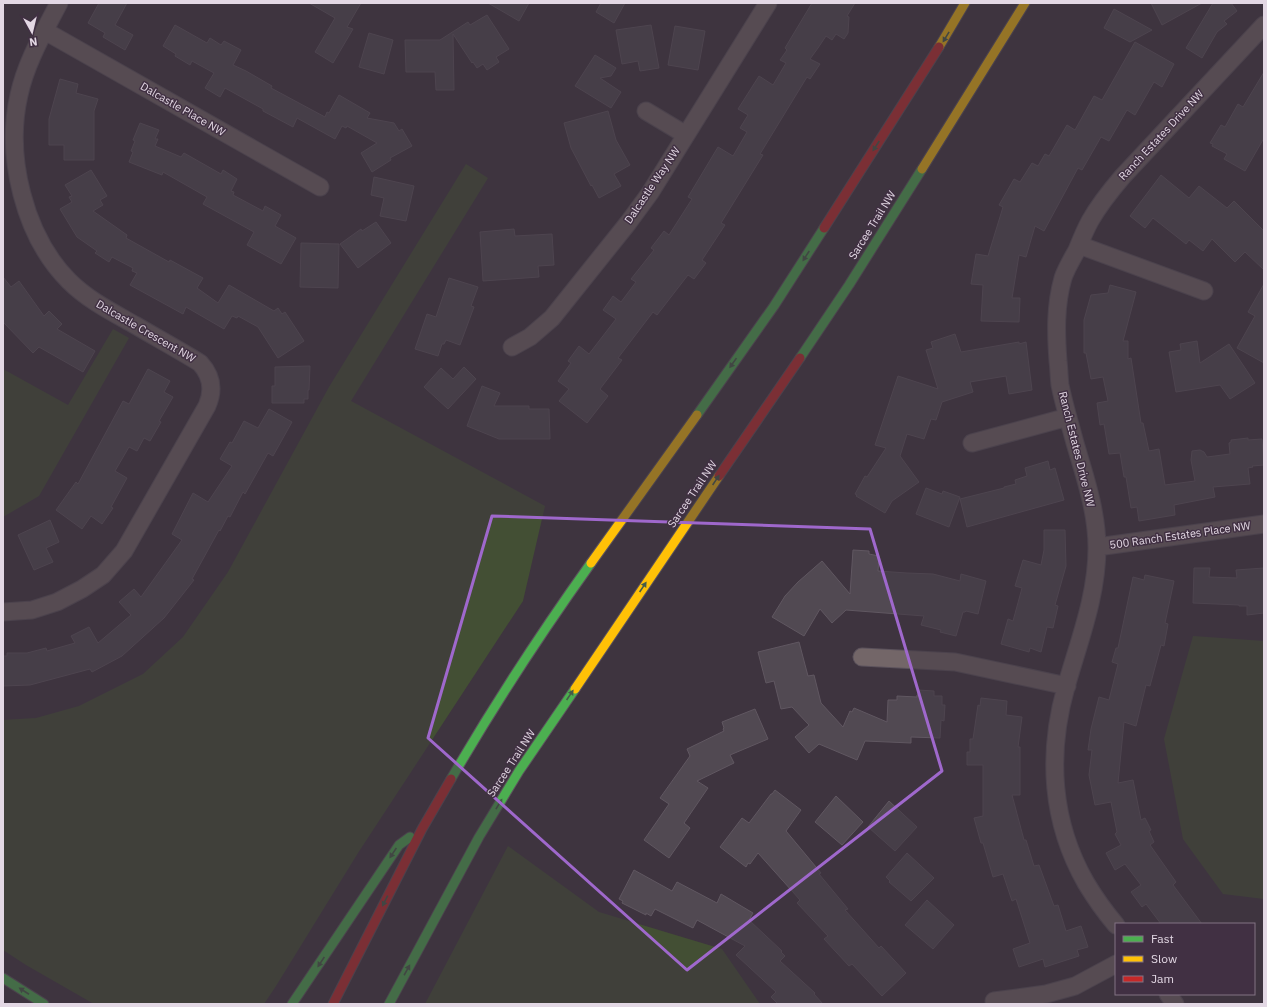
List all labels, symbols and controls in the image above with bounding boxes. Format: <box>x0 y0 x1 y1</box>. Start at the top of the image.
north arrow <box>12 12 52 52</box>
one-way arrow <box>942 31 949 43</box>
text: N <box>28 34 38 49</box>
street label: Dalcastle Place NW <box>138 79 228 139</box>
street label: Ranch Estates Drive NW <box>1116 87 1207 183</box>
one-way arrow <box>872 141 880 152</box>
street label: Dalcastle Way NW <box>621 144 683 226</box>
street label: Sarcee Trail NW <box>845 188 899 262</box>
one-way arrow <box>802 250 809 262</box>
street label: Dalcastle Crescent NW <box>94 297 198 365</box>
one-way arrow <box>729 358 737 369</box>
street label: Ranch Estates Drive NW <box>1056 390 1098 508</box>
street label: Sarcee Trail NW <box>664 458 720 530</box>
one-way arrow <box>713 474 720 486</box>
street label: 500 Ranch Estates Place NW <box>1109 518 1252 552</box>
one-way arrow <box>639 582 647 593</box>
one-way arrow <box>566 690 574 700</box>
street label: Sarcee Trail NW <box>484 726 538 800</box>
one-way arrow <box>496 798 503 810</box>
one-way arrow <box>389 848 397 859</box>
one-way arrow <box>382 895 389 907</box>
legend <box>1115 923 1255 995</box>
text: Fast <box>1151 931 1174 946</box>
text: Slow <box>1151 951 1177 966</box>
one-way arrow <box>317 957 325 967</box>
one-way arrow <box>404 964 411 976</box>
text: Jam <box>1151 971 1174 986</box>
one-way arrow <box>18 987 29 995</box>

